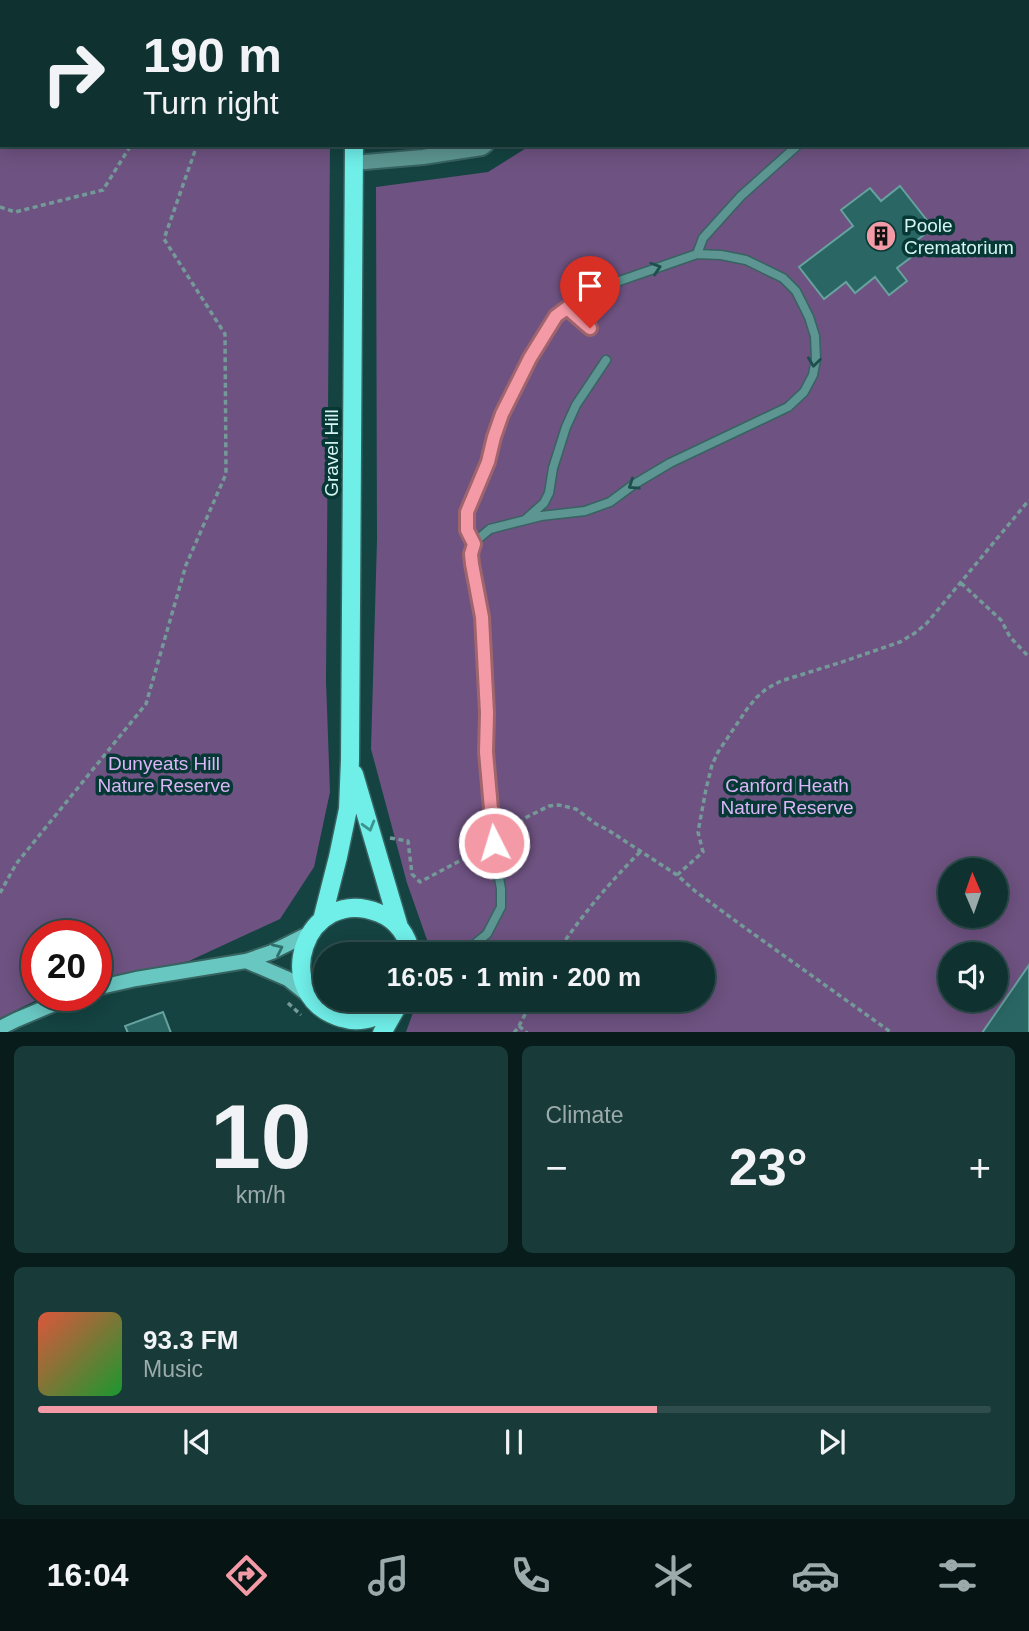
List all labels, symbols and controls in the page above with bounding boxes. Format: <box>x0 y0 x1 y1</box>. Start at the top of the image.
icon: right <box>28 28 119 119</box>
text: 190 m <box>143 28 282 82</box>
text: Turn right <box>143 85 279 121</box>
place label: Poole Crematorium <box>904 215 1014 258</box>
building icon: Poole Crematorium <box>864 219 898 253</box>
pin <box>560 256 620 328</box>
one-way arrow <box>650 262 662 276</box>
icon: arrive <box>571 267 609 305</box>
one-way arrow <box>807 356 822 368</box>
street label: Gravel Hill <box>321 409 342 497</box>
one-way arrow <box>628 477 641 490</box>
park label: Dunyeats Hill Nature Reserve <box>97 753 231 796</box>
park label: Canford Heath Nature Reserve <box>720 775 854 818</box>
position arrow <box>457 806 531 880</box>
one-way arrow <box>361 819 376 831</box>
north arrow <box>938 858 1008 928</box>
map controls <box>938 858 1008 1012</box>
speed limit sign: 20 <box>21 920 112 1011</box>
button: sound <box>938 942 1008 1012</box>
one-way arrow <box>271 943 283 957</box>
text: 16:05 · 1 min · 200 m <box>387 962 641 992</box>
text: 10 <box>210 1086 311 1187</box>
text: Climate <box>546 1102 623 1128</box>
text: 23° <box>729 1138 808 1196</box>
text: − <box>546 1147 568 1189</box>
text: + <box>969 1147 991 1189</box>
text: km/h <box>236 1182 286 1208</box>
text: 93.3 FM <box>143 1325 238 1355</box>
text: Music <box>143 1356 203 1382</box>
icon: previous <box>178 1423 216 1461</box>
icon: pause <box>495 1423 533 1461</box>
icon: next <box>813 1423 851 1461</box>
icon: directions <box>222 1551 271 1600</box>
icon: music <box>364 1551 413 1600</box>
icon: phone <box>506 1551 555 1600</box>
icon: climate <box>649 1551 698 1600</box>
icon: car <box>791 1551 840 1600</box>
icon: filters <box>933 1551 982 1600</box>
text: 16:04 <box>47 1557 128 1593</box>

